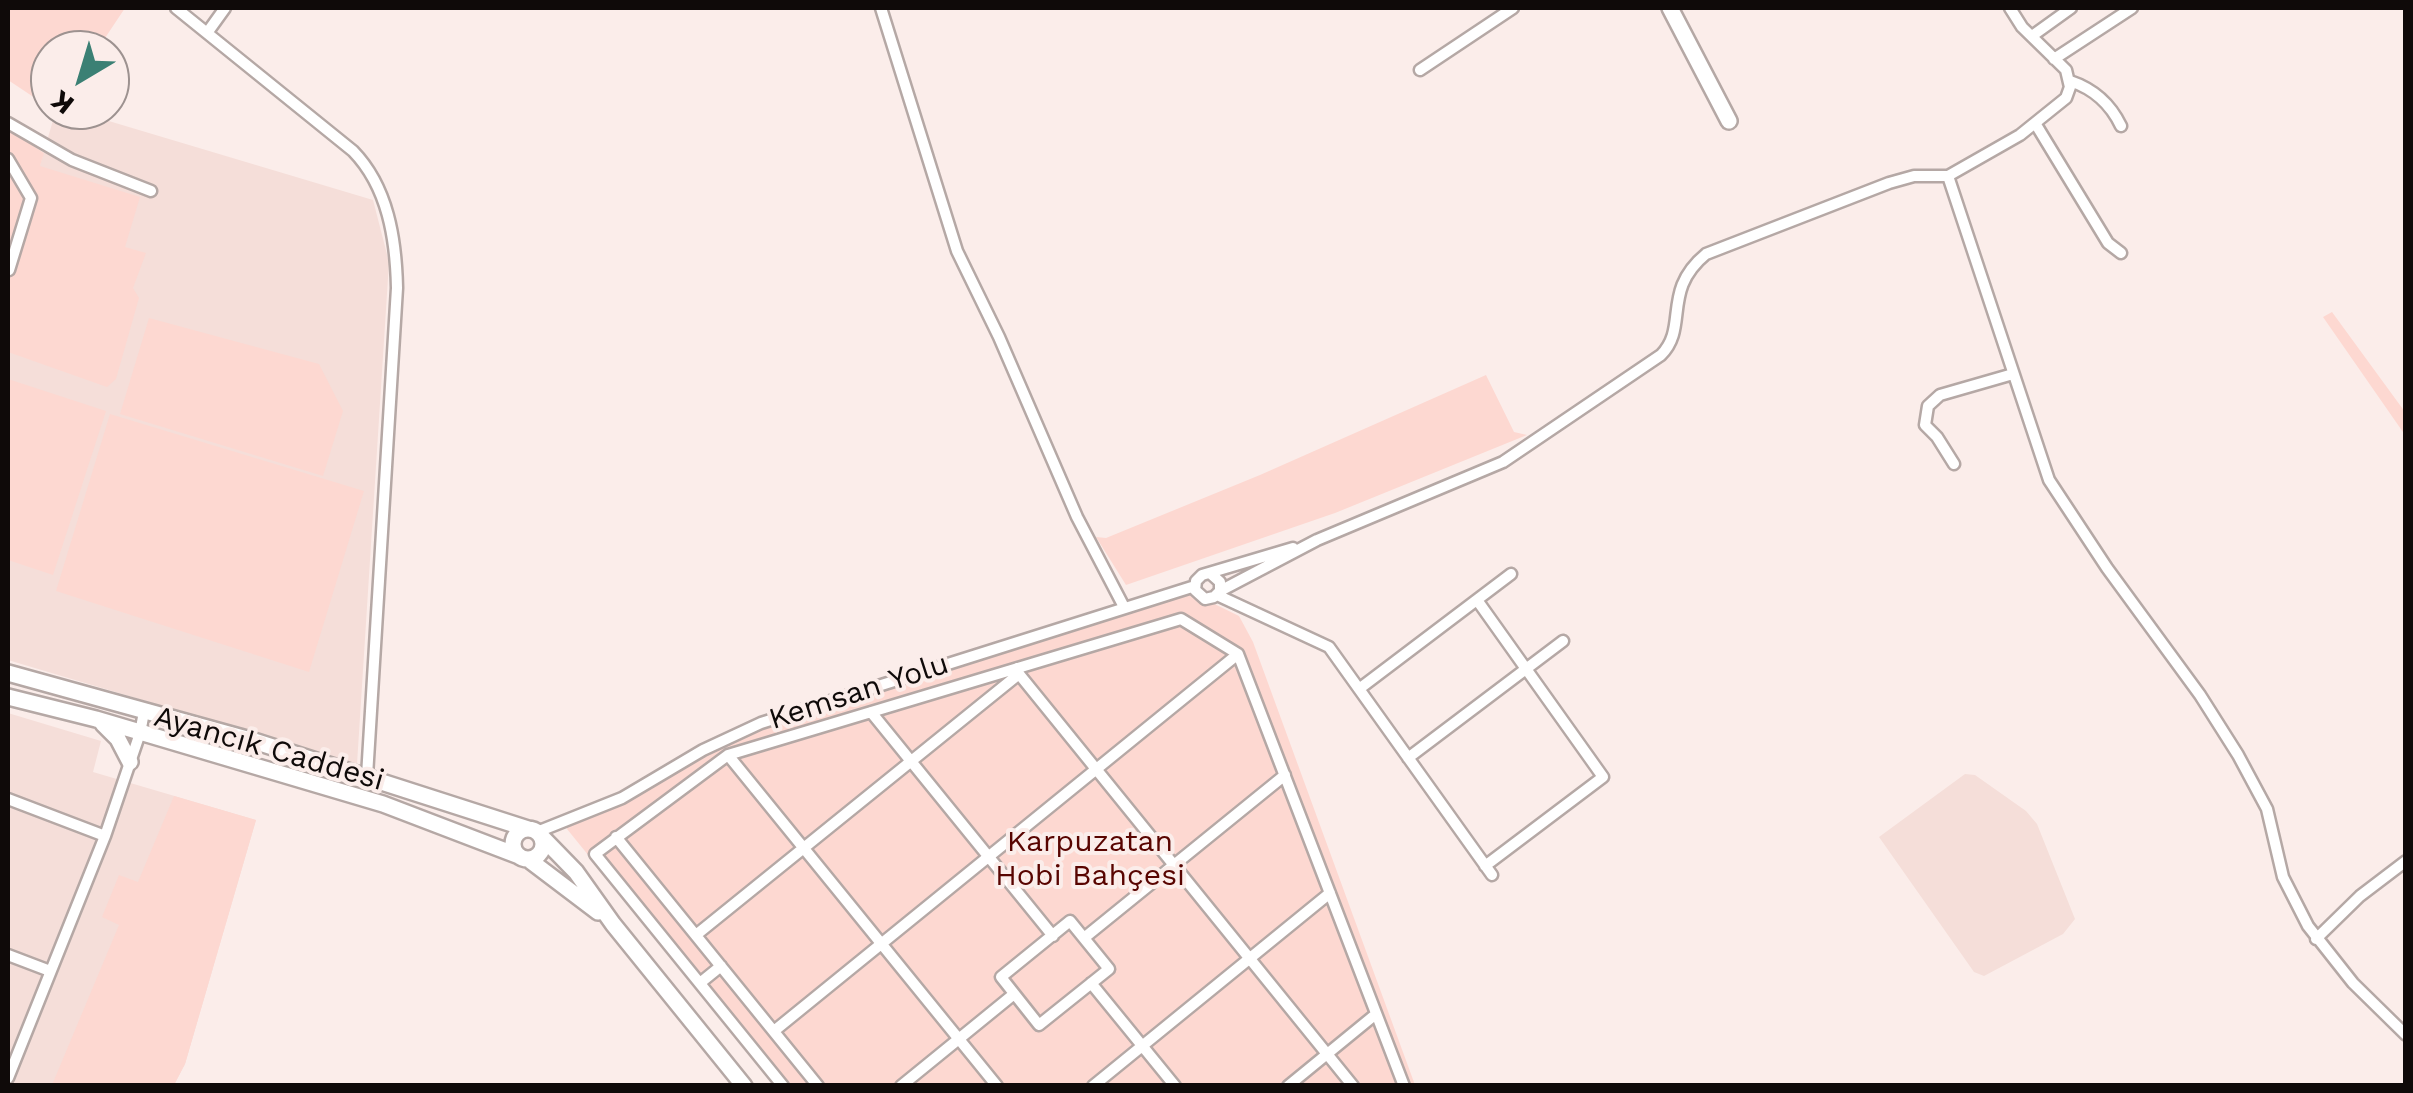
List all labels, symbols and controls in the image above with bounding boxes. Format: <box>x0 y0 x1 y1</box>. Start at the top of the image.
north arrow <box>30 30 130 130</box>
text: K <box>45 83 80 121</box>
street label: Kemsan Yolu <box>765 646 953 738</box>
street label: Ayancık Caddesi <box>150 699 388 799</box>
park label: Karpuzatan Hobi Bahçesi <box>995 824 1185 894</box>

